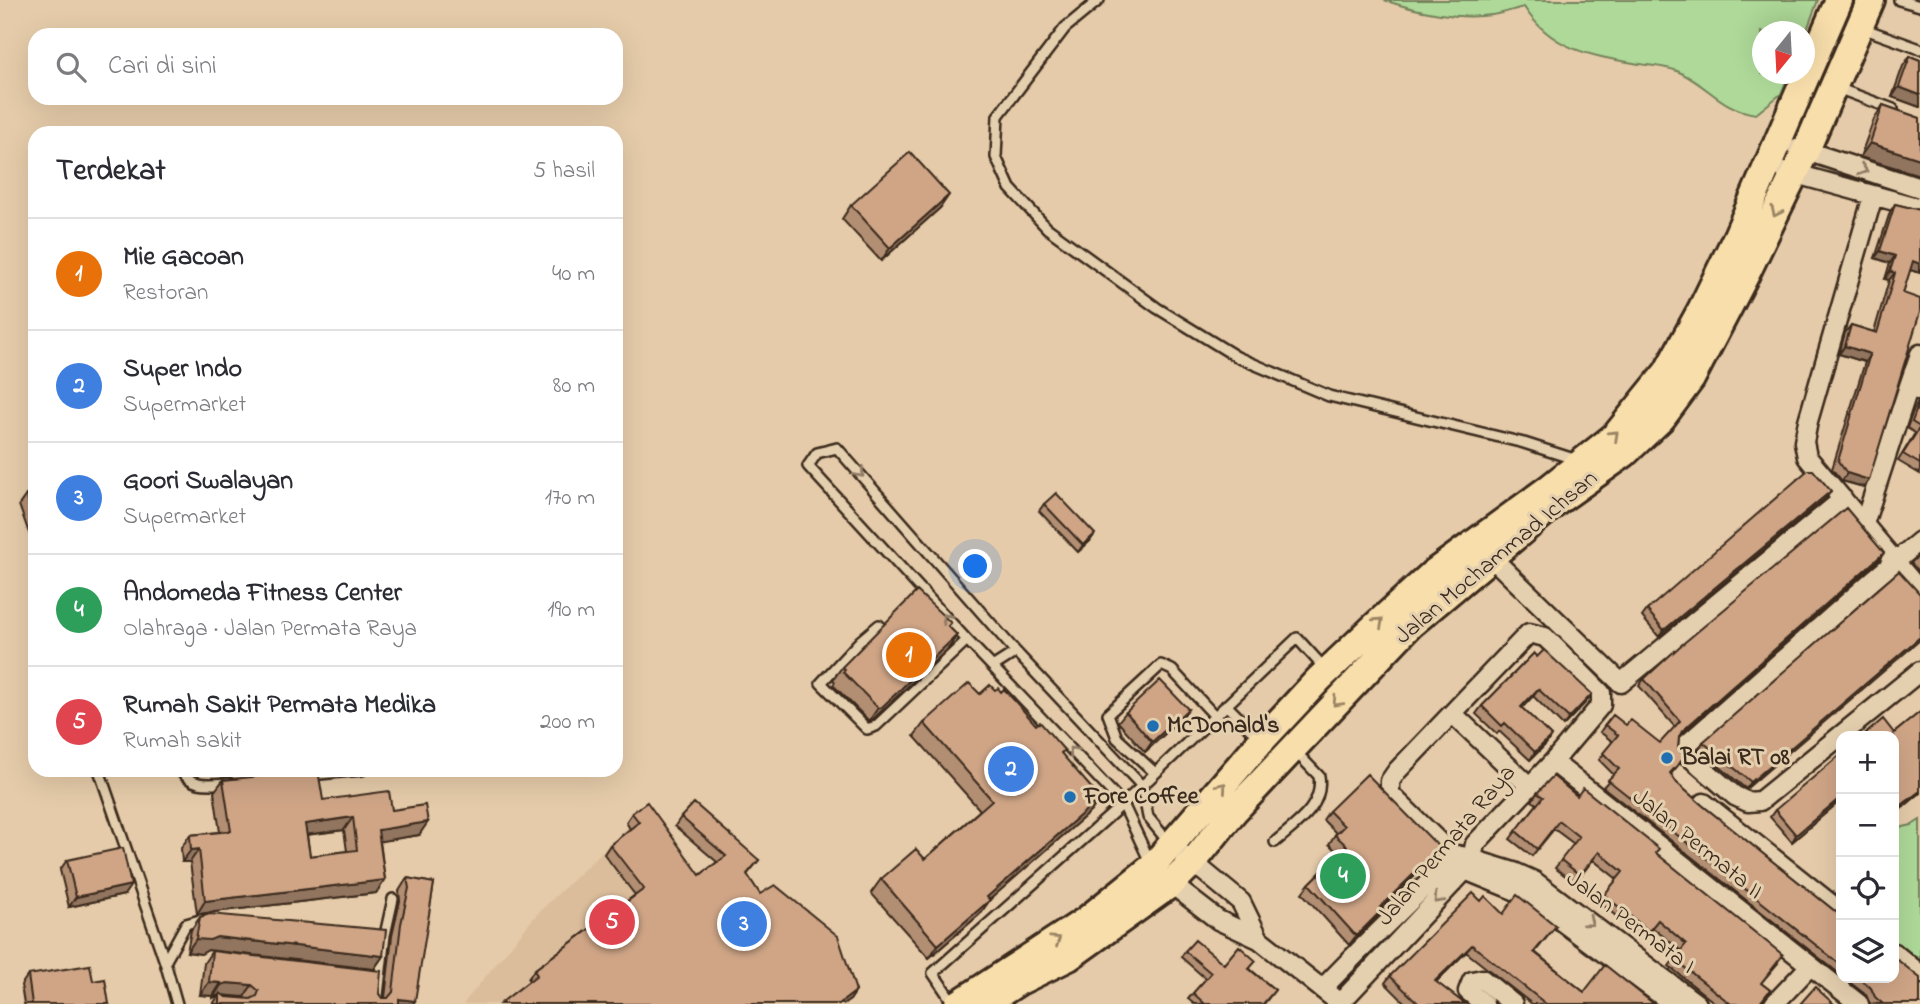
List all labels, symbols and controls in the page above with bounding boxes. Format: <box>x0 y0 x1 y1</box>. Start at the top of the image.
north arrow <box>1752 21 1815 84</box>
search box <box>28 28 623 105</box>
icon: search <box>52 48 90 86</box>
text: Cari di sini <box>108 48 217 86</box>
text: Terdekat <box>56 150 166 194</box>
text: 5 hasil <box>533 155 595 188</box>
one-way arrow <box>1857 161 1869 176</box>
one-way arrow <box>1770 205 1784 217</box>
text: Mie Gacoan <box>123 239 244 277</box>
text: 1 <box>75 258 83 291</box>
text: 40 m <box>552 258 595 291</box>
text: Restoran <box>123 277 208 310</box>
text: Super Indo <box>123 351 242 389</box>
text: 2 <box>73 370 85 403</box>
text: 80 m <box>553 370 595 403</box>
text: Supermarket <box>123 389 246 422</box>
one-way arrow <box>1606 431 1619 444</box>
street label: Jalan Mochammad Ichsan <box>1388 462 1606 654</box>
text: Goori Swalayan <box>123 463 293 501</box>
one-way arrow <box>851 465 864 478</box>
text: 3 <box>74 482 84 515</box>
text: 170 m <box>545 482 595 515</box>
text: Supermarket <box>123 501 246 534</box>
your location <box>958 549 992 583</box>
text: Andomeda Fitness Center <box>123 575 402 613</box>
text: 4 <box>74 594 84 627</box>
text: 190 m <box>547 594 595 627</box>
text: Olahraga · Jalan Permata Raya <box>123 613 417 646</box>
one-way arrow <box>942 613 954 626</box>
one-way arrow <box>1371 618 1384 631</box>
pin: 1 <box>886 629 932 681</box>
text: Rumah Sakit Permata Medika <box>123 687 436 725</box>
one-way arrow <box>1333 694 1346 707</box>
text: 5 <box>72 706 86 739</box>
text: 200 m <box>540 706 595 739</box>
place label: McDonald's <box>1167 709 1279 744</box>
marker: McDonald's <box>1145 718 1161 734</box>
text: Rumah sakit <box>123 725 242 758</box>
map controls <box>1836 731 1899 983</box>
button: + <box>1836 731 1899 794</box>
place label: Balai RT 08 <box>1680 741 1790 776</box>
pin: 2 <box>988 743 1034 795</box>
one-way arrow <box>1069 746 1082 759</box>
marker: Balai RT 08 <box>1659 750 1675 766</box>
street label: Jalan Permata Raya <box>1369 758 1526 935</box>
place label: Fore Coffee <box>1083 780 1200 815</box>
street label: Jalan Permata II <box>1624 781 1770 909</box>
one-way arrow <box>1214 782 1226 795</box>
marker: Fore Coffee <box>1062 789 1078 805</box>
button: − <box>1836 794 1899 857</box>
pin: 4 <box>1320 850 1366 902</box>
button: locate <box>1836 857 1899 920</box>
street label: Jalan Permata I <box>1558 863 1702 983</box>
one-way arrow <box>1434 891 1446 904</box>
pin: 5 <box>589 896 635 948</box>
pin: 3 <box>721 898 767 950</box>
one-way arrow <box>1581 914 1593 927</box>
button: layers <box>1836 920 1899 983</box>
one-way arrow <box>1048 936 1061 948</box>

